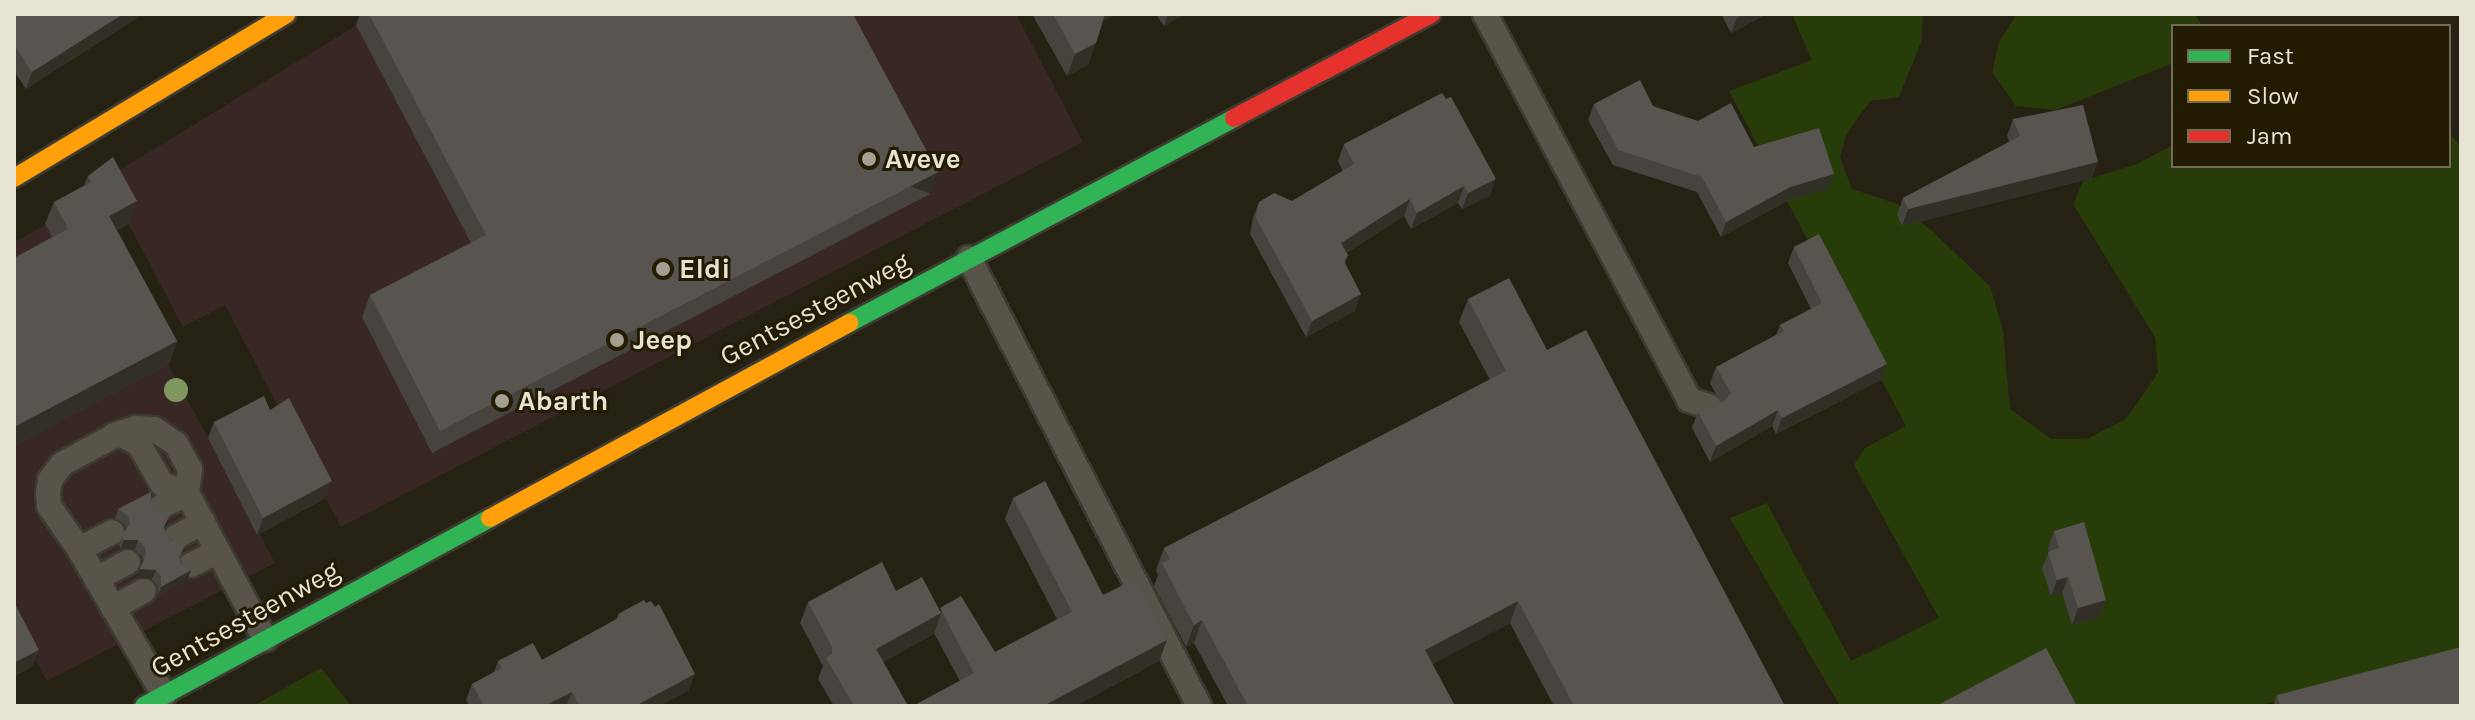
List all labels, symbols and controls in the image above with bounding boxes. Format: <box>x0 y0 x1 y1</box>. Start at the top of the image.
legend <box>2171 24 2451 168</box>
text: Fast <box>2247 42 2294 70</box>
text: Slow <box>2247 82 2299 110</box>
text: Jam <box>2247 122 2292 150</box>
place label: Aveve <box>885 142 961 176</box>
marker: Aveve <box>860 150 878 168</box>
street label: Gentsesteenweg <box>714 245 916 373</box>
place label: Eldi <box>679 252 730 286</box>
marker: Eldi <box>654 260 672 278</box>
place label: Jeep <box>633 323 692 357</box>
marker: Jeep <box>608 331 626 349</box>
place label: Abarth <box>518 384 609 418</box>
marker: Abarth <box>493 392 511 410</box>
street label: Gentsesteenweg <box>145 553 345 685</box>

